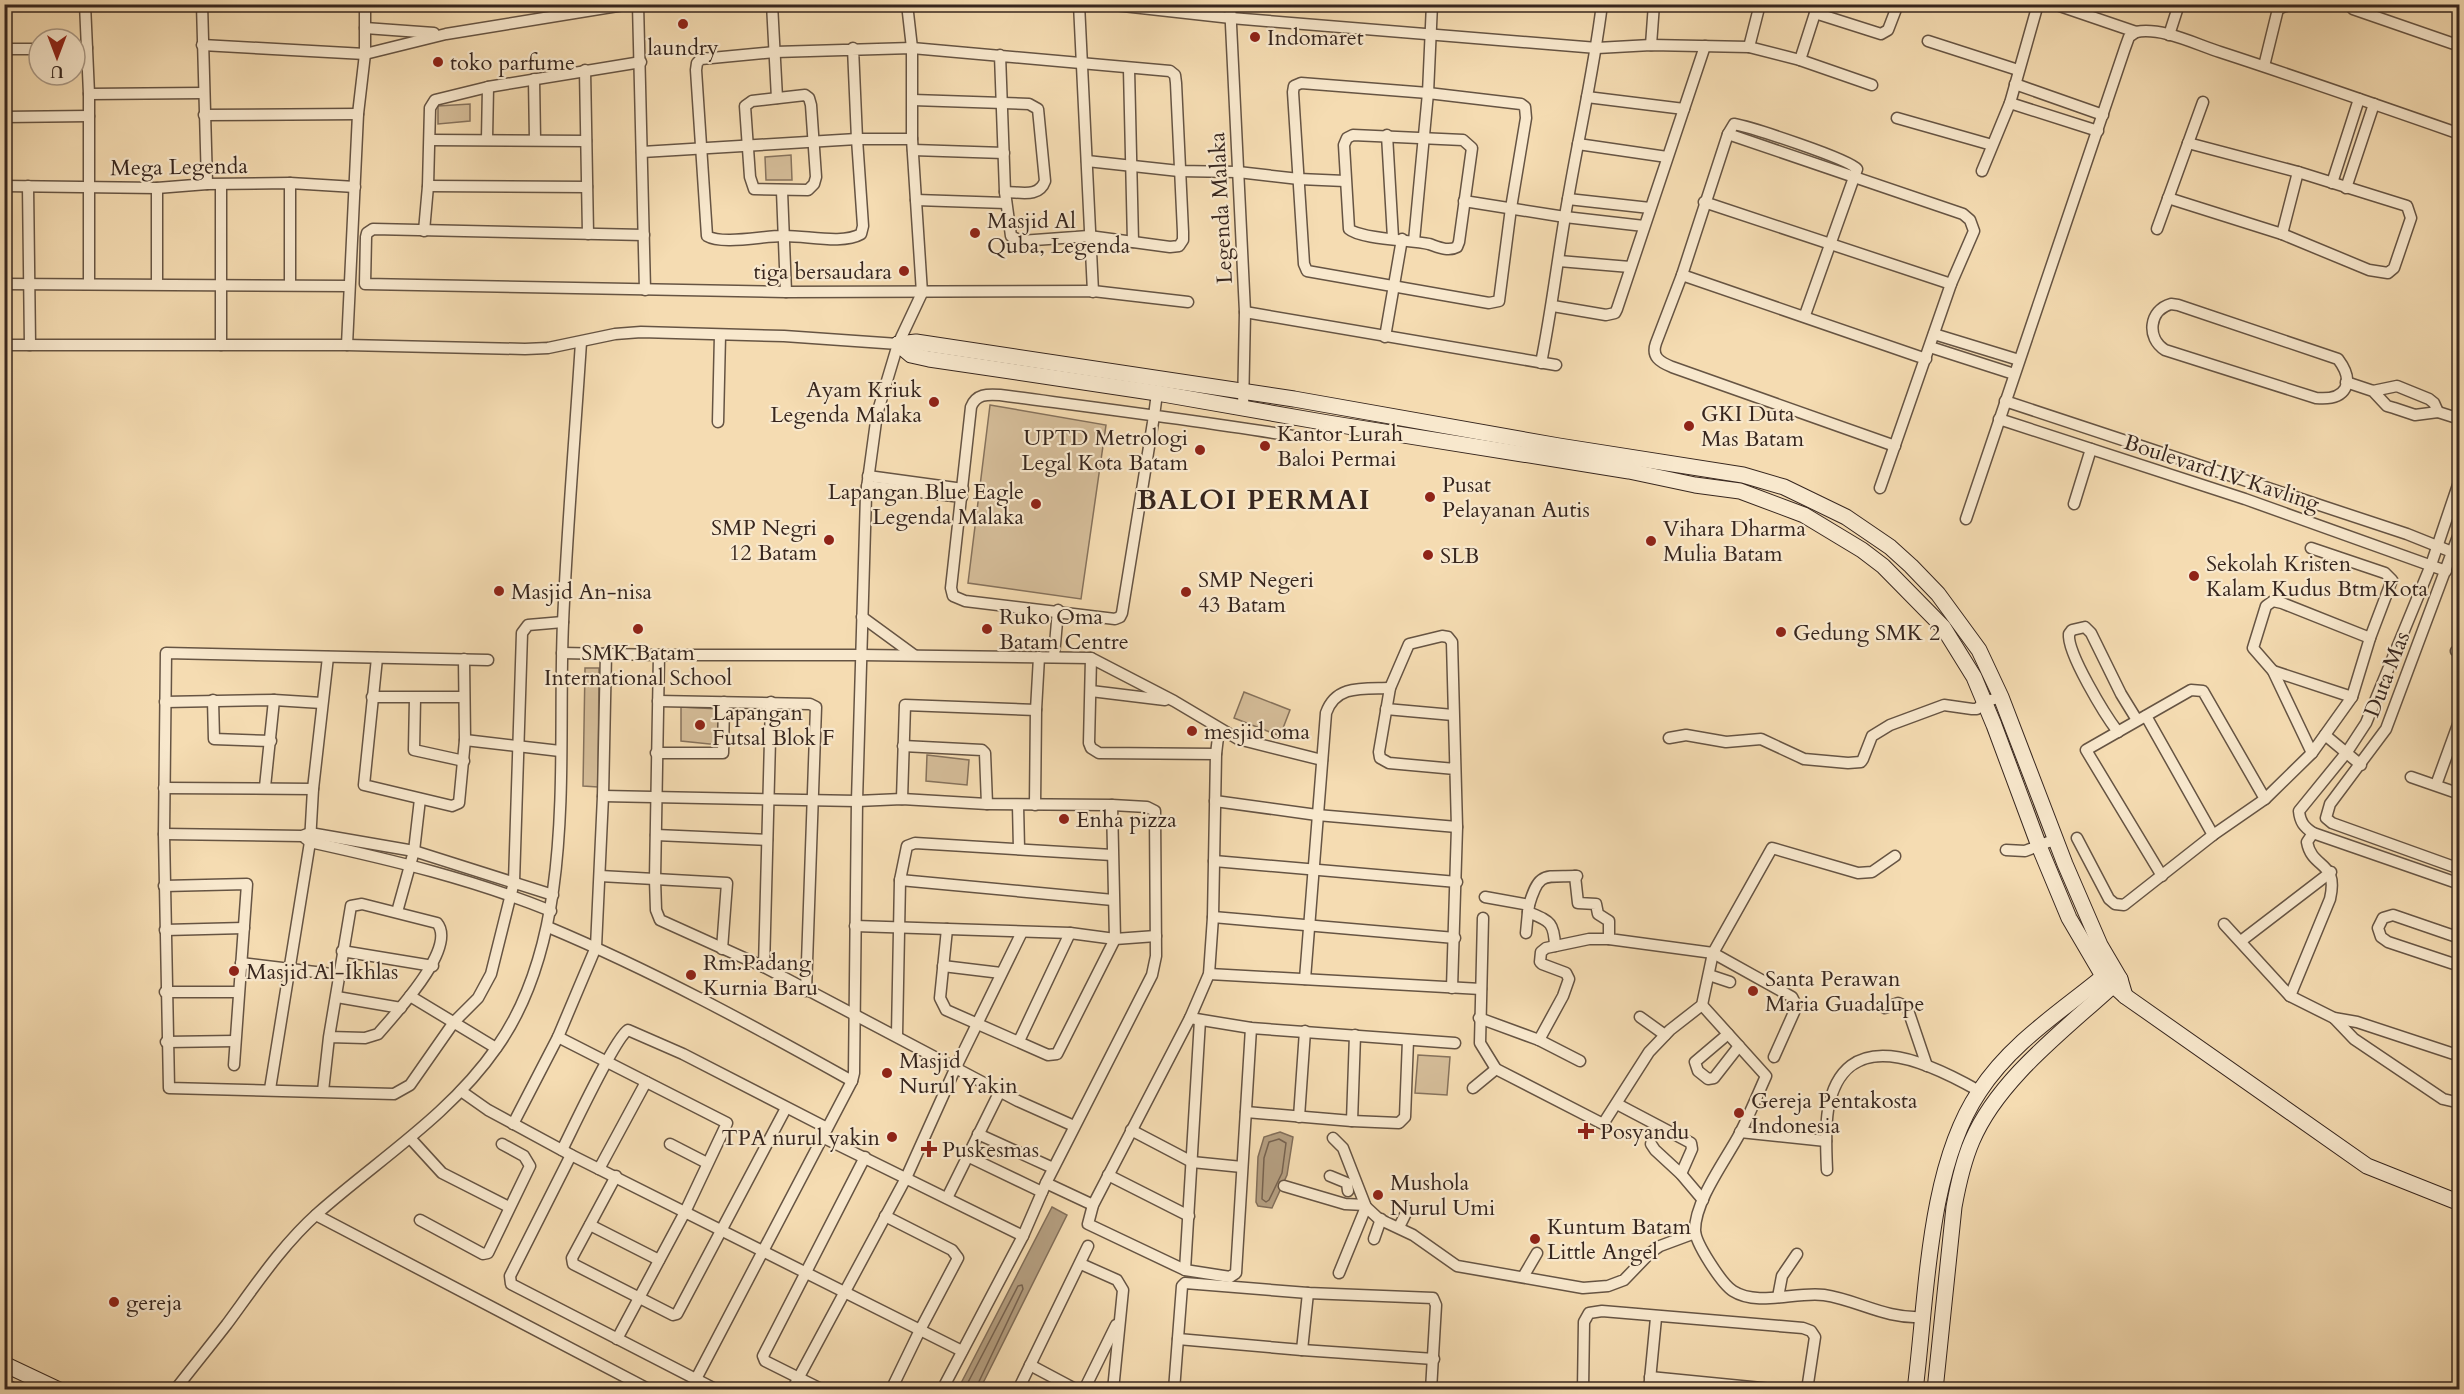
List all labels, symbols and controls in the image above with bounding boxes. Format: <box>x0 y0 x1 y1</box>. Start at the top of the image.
marker: laundry <box>676 17 690 31</box>
place label: Indomaret <box>1267 23 1364 53</box>
north arrow <box>27 27 87 87</box>
marker: Indomaret <box>1248 30 1262 44</box>
place label: laundry <box>647 33 719 63</box>
place label: toko parfume <box>450 48 575 78</box>
marker: toko parfume <box>431 55 445 69</box>
text: U <box>50 60 64 82</box>
street label: Legenda Malaka <box>1202 131 1240 285</box>
street label: Mega Legenda <box>110 151 249 183</box>
place label: Masjid Al Quba, Legenda <box>987 206 1131 261</box>
marker: Masjid Al Quba, Legenda <box>968 226 982 240</box>
place label: tiga bersaudara <box>754 257 892 287</box>
marker: tiga bersaudara <box>897 264 911 278</box>
place label: Ayam Kriuk Legenda Malaka <box>770 375 922 430</box>
marker: Ayam Kriuk Legenda Malaka <box>927 395 941 409</box>
place label: GKI Duta Mas Batam <box>1701 399 1804 454</box>
place label: Kantor Lurah Baloi Permai <box>1277 419 1403 474</box>
marker: GKI Duta Mas Batam <box>1682 419 1696 433</box>
place label: UPTD Metrologi Legal Kota Batam <box>1021 423 1188 478</box>
street label: Boulevard IV Kavling <box>2120 427 2324 519</box>
marker: Kantor Lurah Baloi Permai <box>1258 439 1272 453</box>
marker: UPTD Metrologi Legal Kota Batam <box>1193 443 1207 457</box>
place label: Pusat Pelayanan Autis <box>1442 470 1590 525</box>
place label: Lapangan Blue Eagle Legenda Malaka <box>828 477 1024 532</box>
district label: BALOI PERMAI <box>1137 481 1371 519</box>
marker: Pusat Pelayanan Autis <box>1423 490 1437 504</box>
marker: Lapangan Blue Eagle Legenda Malaka <box>1029 497 1043 511</box>
place label: SMP Negri 12 Batam <box>711 513 817 568</box>
place label: Vihara Dharma Mulia Batam <box>1663 514 1806 569</box>
marker: SMP Negri 12 Batam <box>822 533 836 547</box>
marker: Vihara Dharma Mulia Batam <box>1644 534 1658 548</box>
place label: SLB <box>1440 541 1479 571</box>
marker: SLB <box>1421 548 1435 562</box>
place label: Sekolah Kristen Kalam Kudus Btm Kota <box>2206 549 2429 604</box>
place label: SMP Negeri 43 Batam <box>1198 565 1314 620</box>
marker: Sekolah Kristen Kalam Kudus Btm Kota <box>2187 569 2201 583</box>
place label: Masjid An-nisa <box>511 577 653 607</box>
marker: Masjid An-nisa <box>492 584 506 598</box>
marker: SMP Negeri 43 Batam <box>1179 585 1193 599</box>
place label: Ruko Oma Batam Centre <box>999 602 1129 657</box>
place label: Gedung SMK 2 <box>1793 618 1940 648</box>
marker: SMK Batam International School <box>631 622 645 636</box>
marker: Ruko Oma Batam Centre <box>980 622 994 636</box>
marker: Gedung SMK 2 <box>1774 625 1788 639</box>
street label: Duta Mas <box>2357 627 2417 722</box>
place label: SMK Batam International School <box>544 638 732 693</box>
place label: Lapangan Futsal Blok F <box>712 698 835 753</box>
place label: mesjid oma <box>1204 717 1310 747</box>
marker: Lapangan Futsal Blok F <box>693 718 707 732</box>
marker: mesjid oma <box>1185 724 1199 738</box>
place label: Enha pizza <box>1076 805 1177 835</box>
marker: Enha pizza <box>1057 812 1071 826</box>
place label: Rm.Padang Kurnia Baru <box>703 948 818 1003</box>
place label: Masjid Al-Ikhlas <box>246 957 398 987</box>
marker: Masjid Al-Ikhlas <box>227 964 241 978</box>
place label: Santa Perawan Maria Guadalupe <box>1765 964 1924 1019</box>
marker: Rm.Padang Kurnia Baru <box>684 968 698 982</box>
marker: Santa Perawan Maria Guadalupe <box>1746 984 1760 998</box>
place label: Masjid Nurul Yakin <box>899 1046 1018 1101</box>
marker: Masjid Nurul Yakin <box>880 1066 894 1080</box>
place label: Gereja Pentakosta Indonesia <box>1751 1086 1918 1141</box>
marker: Gereja Pentakosta Indonesia <box>1732 1106 1746 1120</box>
place label: Posyandu <box>1600 1117 1690 1147</box>
marker: Posyandu <box>1577 1122 1595 1140</box>
place label: TPA nurul yakin <box>722 1123 880 1153</box>
marker: TPA nurul yakin <box>885 1130 899 1144</box>
place label: Puskesmas <box>942 1135 1039 1165</box>
marker: Puskesmas <box>920 1140 938 1158</box>
place label: Mushola Nurul Umi <box>1390 1168 1495 1223</box>
marker: Mushola Nurul Umi <box>1371 1188 1385 1202</box>
place label: Kuntum Batam Little Angel <box>1547 1212 1691 1267</box>
marker: Kuntum Batam Little Angel <box>1528 1232 1542 1246</box>
place label: gereja <box>126 1288 183 1318</box>
marker: gereja <box>107 1295 121 1309</box>

